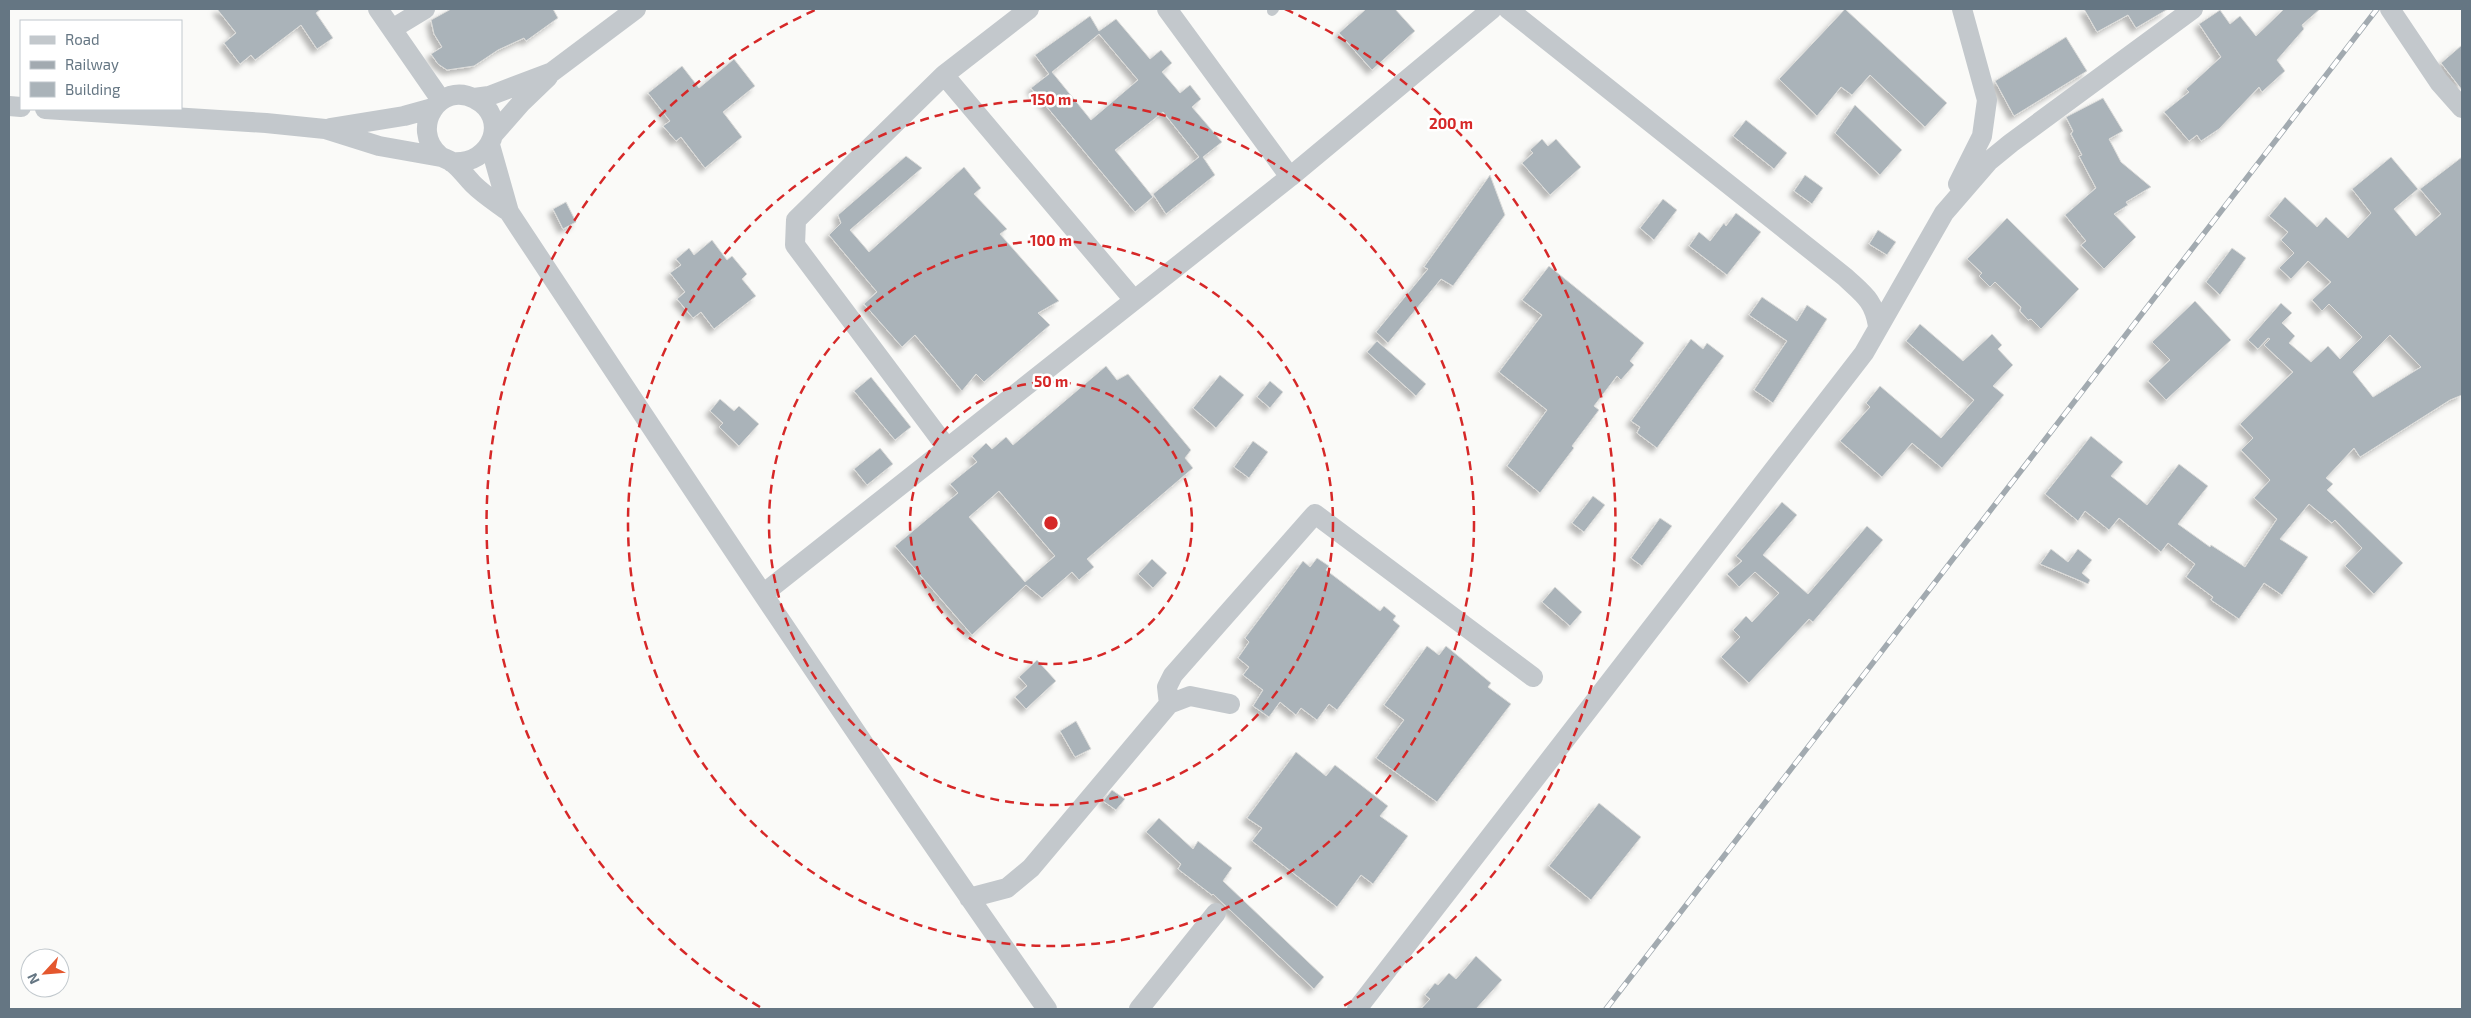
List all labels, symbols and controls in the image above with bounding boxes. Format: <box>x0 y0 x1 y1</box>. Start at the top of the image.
legend <box>20 20 182 110</box>
text: Road <box>65 30 100 48</box>
text: Railway <box>65 55 119 73</box>
text: Building <box>65 80 121 98</box>
text: 150 m <box>1031 90 1071 108</box>
text: 200 m <box>1429 114 1473 132</box>
text: 100 m <box>1030 231 1072 249</box>
text: 50 m <box>1034 372 1068 390</box>
centre of rings <box>1042 514 1060 532</box>
north arrow <box>20 948 70 998</box>
text: N <box>23 971 43 987</box>

